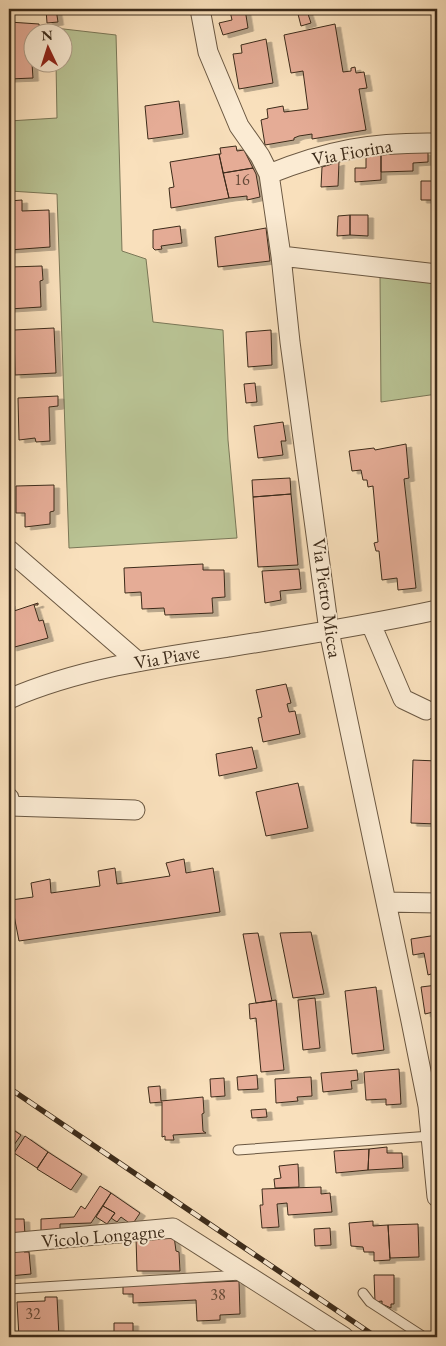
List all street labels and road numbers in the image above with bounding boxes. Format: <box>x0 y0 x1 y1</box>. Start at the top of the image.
street label: Via Fiorina <box>310 133 394 171</box>
street label: Via Pietro Micca <box>306 537 348 660</box>
street label: Via Piave <box>132 639 202 675</box>
street label: Vicolo Longagne <box>40 1218 166 1254</box>

